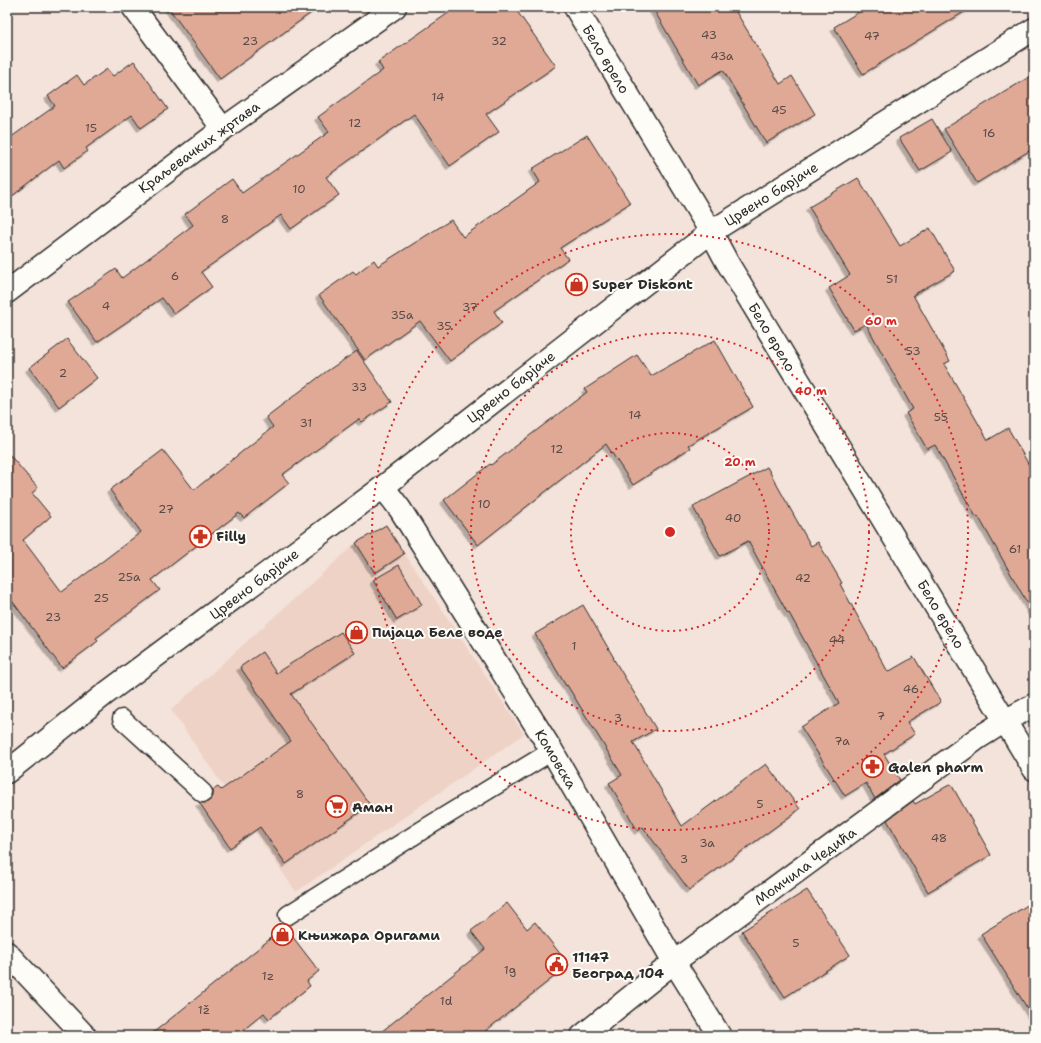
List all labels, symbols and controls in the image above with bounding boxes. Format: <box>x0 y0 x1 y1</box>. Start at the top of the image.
street label: Бело врело <box>578 21 634 97</box>
house number: 43 <box>701 27 717 43</box>
house number: 47 <box>864 28 880 44</box>
house number: 23 <box>242 33 258 49</box>
house number: 32 <box>491 33 507 49</box>
house number: 43a <box>710 48 734 64</box>
house number: 14 <box>432 89 444 105</box>
street label: Краљевачких жртава <box>135 97 263 197</box>
house number: 45 <box>771 102 787 118</box>
house number: 12 <box>349 115 361 131</box>
house number: 15 <box>85 120 97 136</box>
house number: 16 <box>982 125 996 141</box>
street label: Црвено барјаче <box>721 158 821 230</box>
house number: 10 <box>292 181 306 197</box>
house number: 8 <box>221 211 229 227</box>
house number: 6 <box>171 268 179 284</box>
shop icon: Super Diskont <box>564 271 590 297</box>
house number: 51 <box>886 271 898 287</box>
place label: Super Diskont <box>592 275 693 293</box>
house number: 4 <box>102 298 110 314</box>
house number: 37 <box>462 299 478 315</box>
street label: Бело врело <box>744 299 800 375</box>
house number: 35a <box>391 307 414 323</box>
text: 60 m <box>865 313 897 329</box>
house number: 35 <box>436 318 452 334</box>
house number: 53 <box>905 343 921 359</box>
street label: Црвено барјаче <box>463 347 559 427</box>
house number: 2 <box>59 365 67 381</box>
house number: 33 <box>351 379 367 395</box>
text: 40 m <box>795 383 827 399</box>
house number: 14 <box>629 407 641 423</box>
house number: 55 <box>934 409 948 425</box>
house number: 31 <box>300 415 312 431</box>
house number: 12 <box>551 441 563 457</box>
text: 20 m <box>724 454 756 470</box>
house number: 10 <box>477 496 491 512</box>
house number: 27 <box>158 501 174 517</box>
house number: 40 <box>725 510 741 526</box>
pharmacy icon: Filly <box>188 523 214 549</box>
centre of rings <box>663 525 677 539</box>
place label: Filly <box>216 527 246 545</box>
house number: 61 <box>1009 541 1021 557</box>
street label: Црвено барјаче <box>206 545 302 623</box>
house number: 25a <box>118 569 141 585</box>
house number: 42 <box>795 570 811 586</box>
street label: Бело врело <box>913 576 969 652</box>
house number: 25 <box>93 590 109 606</box>
house number: 23 <box>45 609 61 625</box>
shop icon: Пијаца Беле воде <box>344 619 370 645</box>
place label: Пијаца Беле воде <box>372 623 503 641</box>
house number: 44 <box>829 632 845 648</box>
house number: 1 <box>571 638 577 654</box>
house number: 46 <box>903 681 919 697</box>
house number: 7 <box>877 708 885 724</box>
house number: 3 <box>614 710 622 726</box>
street label: Комовска <box>531 726 581 792</box>
house number: 7a <box>834 733 850 749</box>
pharmacy icon: Galen pharm <box>859 754 885 780</box>
place label: Galen pharm <box>888 758 983 776</box>
house number: 8 <box>296 786 304 802</box>
supermarket icon: Аман <box>323 794 349 820</box>
house number: 5 <box>756 796 764 812</box>
place label: Аман <box>352 798 393 816</box>
street label: Момчила Чедића <box>750 823 860 909</box>
house number: 48 <box>931 830 947 846</box>
house number: 3a <box>699 835 715 851</box>
house number: 3 <box>680 851 688 867</box>
shop icon: Књижара Оригами <box>270 922 296 948</box>
place label: Књижара Оригами <box>298 926 440 944</box>
house number: 5 <box>792 935 800 951</box>
place label: 11147 Београд 104 <box>572 948 664 982</box>
public building icon: 11147 Београд 104 <box>544 952 570 978</box>
house number: 1g <box>504 962 516 978</box>
house number: 1z <box>262 968 274 984</box>
house number: 1d <box>440 993 453 1009</box>
house number: 1ž <box>198 1002 210 1018</box>

